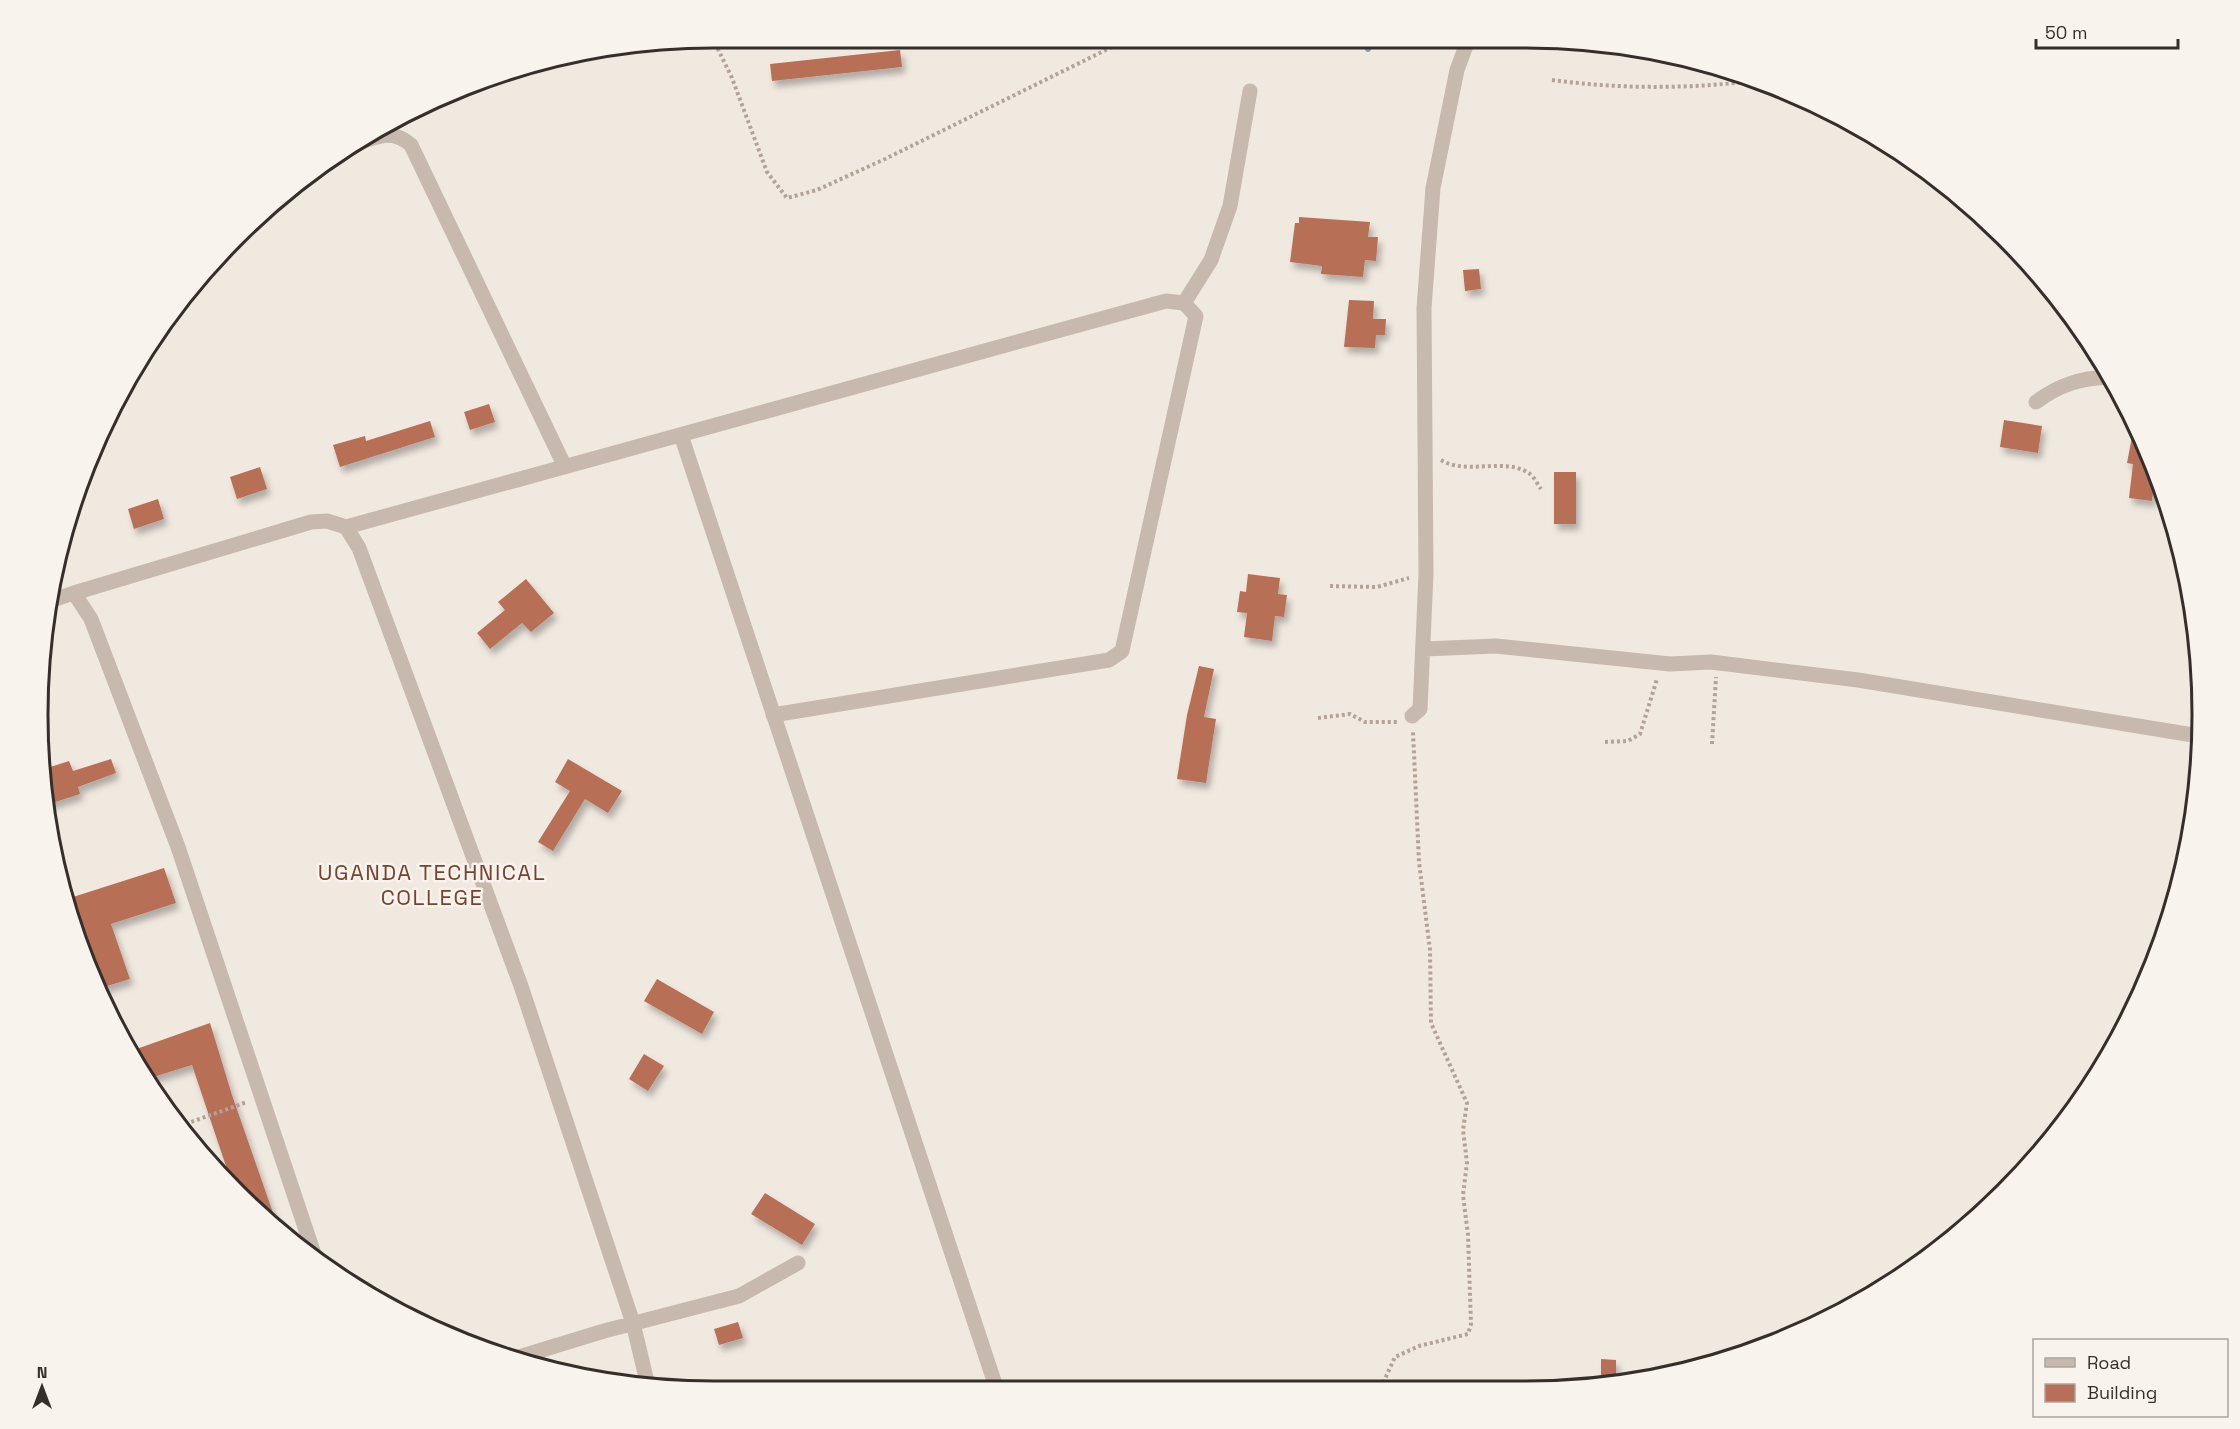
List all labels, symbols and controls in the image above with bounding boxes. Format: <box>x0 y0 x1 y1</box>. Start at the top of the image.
scale bar <box>2036 12 2178 50</box>
text: 50 m <box>2045 21 2087 44</box>
district label: UGANDA TECHNICAL COLLEGE <box>318 858 546 911</box>
legend <box>2033 1339 2228 1417</box>
text: Road <box>2087 1351 2131 1374</box>
north arrow <box>12 1357 72 1417</box>
text: N <box>37 1362 47 1383</box>
text: Building <box>2087 1381 2157 1404</box>

